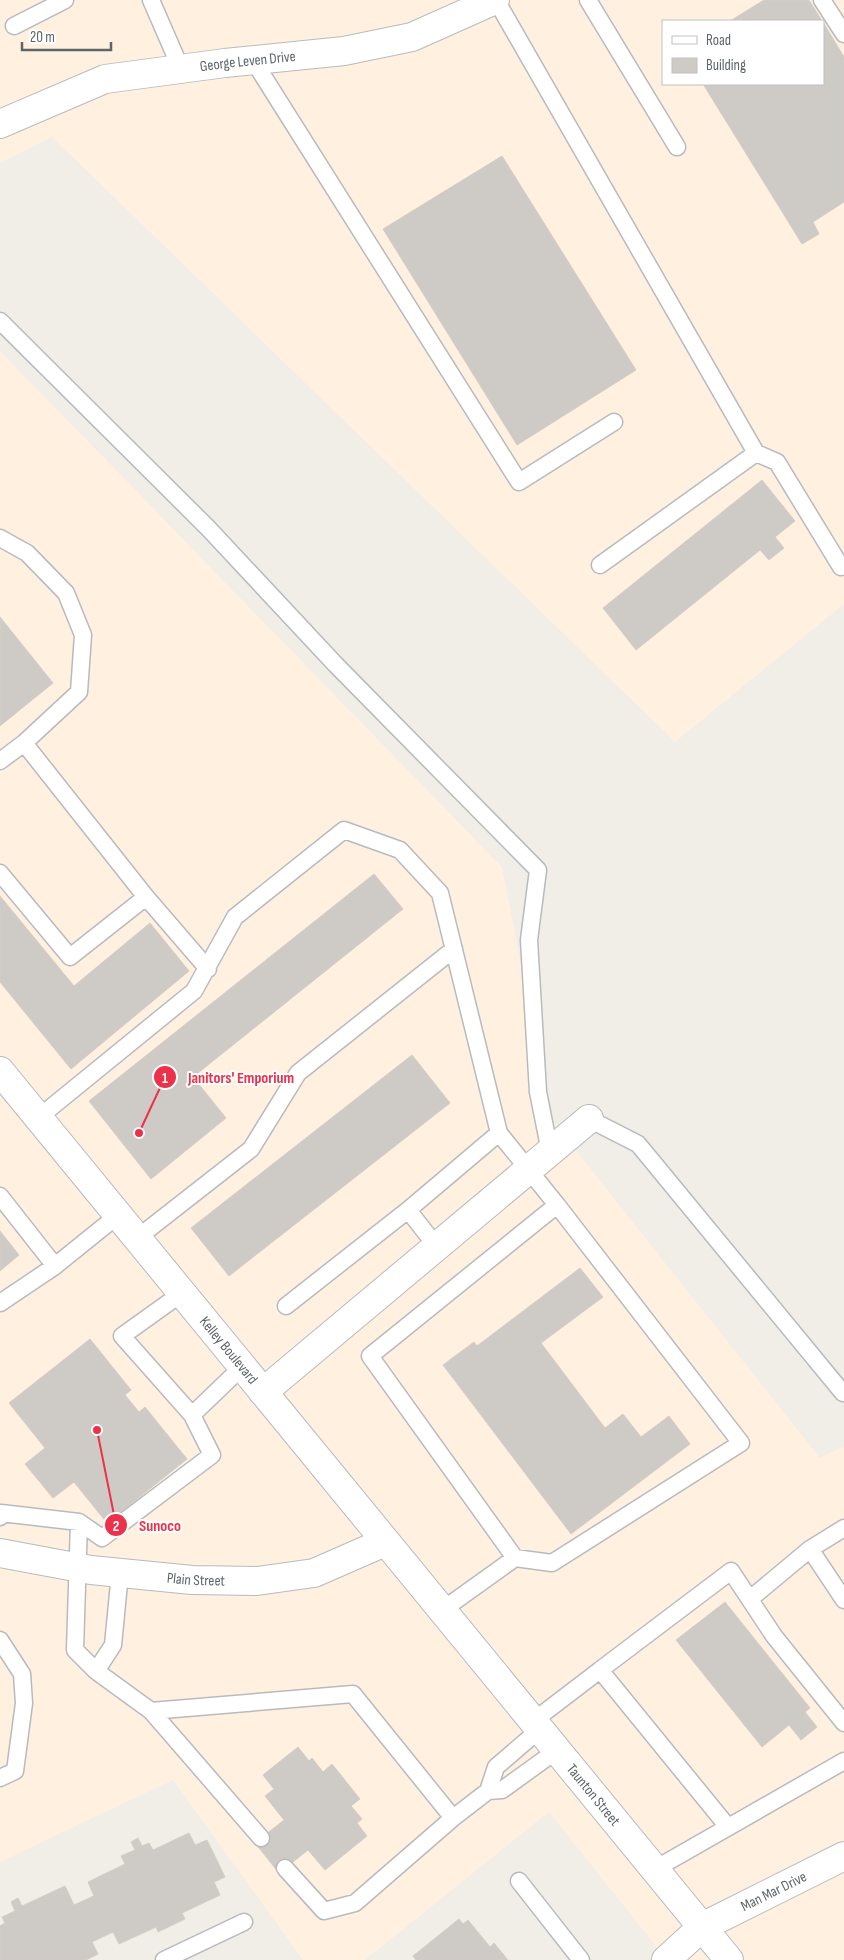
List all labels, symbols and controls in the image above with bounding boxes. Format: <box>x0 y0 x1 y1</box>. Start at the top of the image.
scale bar <box>22 20 111 52</box>
legend <box>662 20 824 85</box>
text: 20 m <box>30 28 55 47</box>
text: Road <box>706 31 731 50</box>
street label: George Leven Drive <box>199 47 296 76</box>
text: Building <box>706 56 746 75</box>
callout: Janitors' Emporium <box>153 1062 304 1093</box>
text: 1 <box>162 1069 168 1088</box>
text: Janitors' Emporium <box>187 1069 294 1088</box>
street label: Kelley Boulevard <box>195 1313 262 1388</box>
callout: Sunoco <box>104 1510 191 1541</box>
text: 2 <box>113 1517 119 1536</box>
text: Sunoco <box>139 1517 181 1536</box>
street label: Plain Street <box>166 1569 226 1591</box>
street label: Taunton Street <box>562 1760 624 1830</box>
street label: Man Mar Drive <box>738 1867 810 1916</box>

